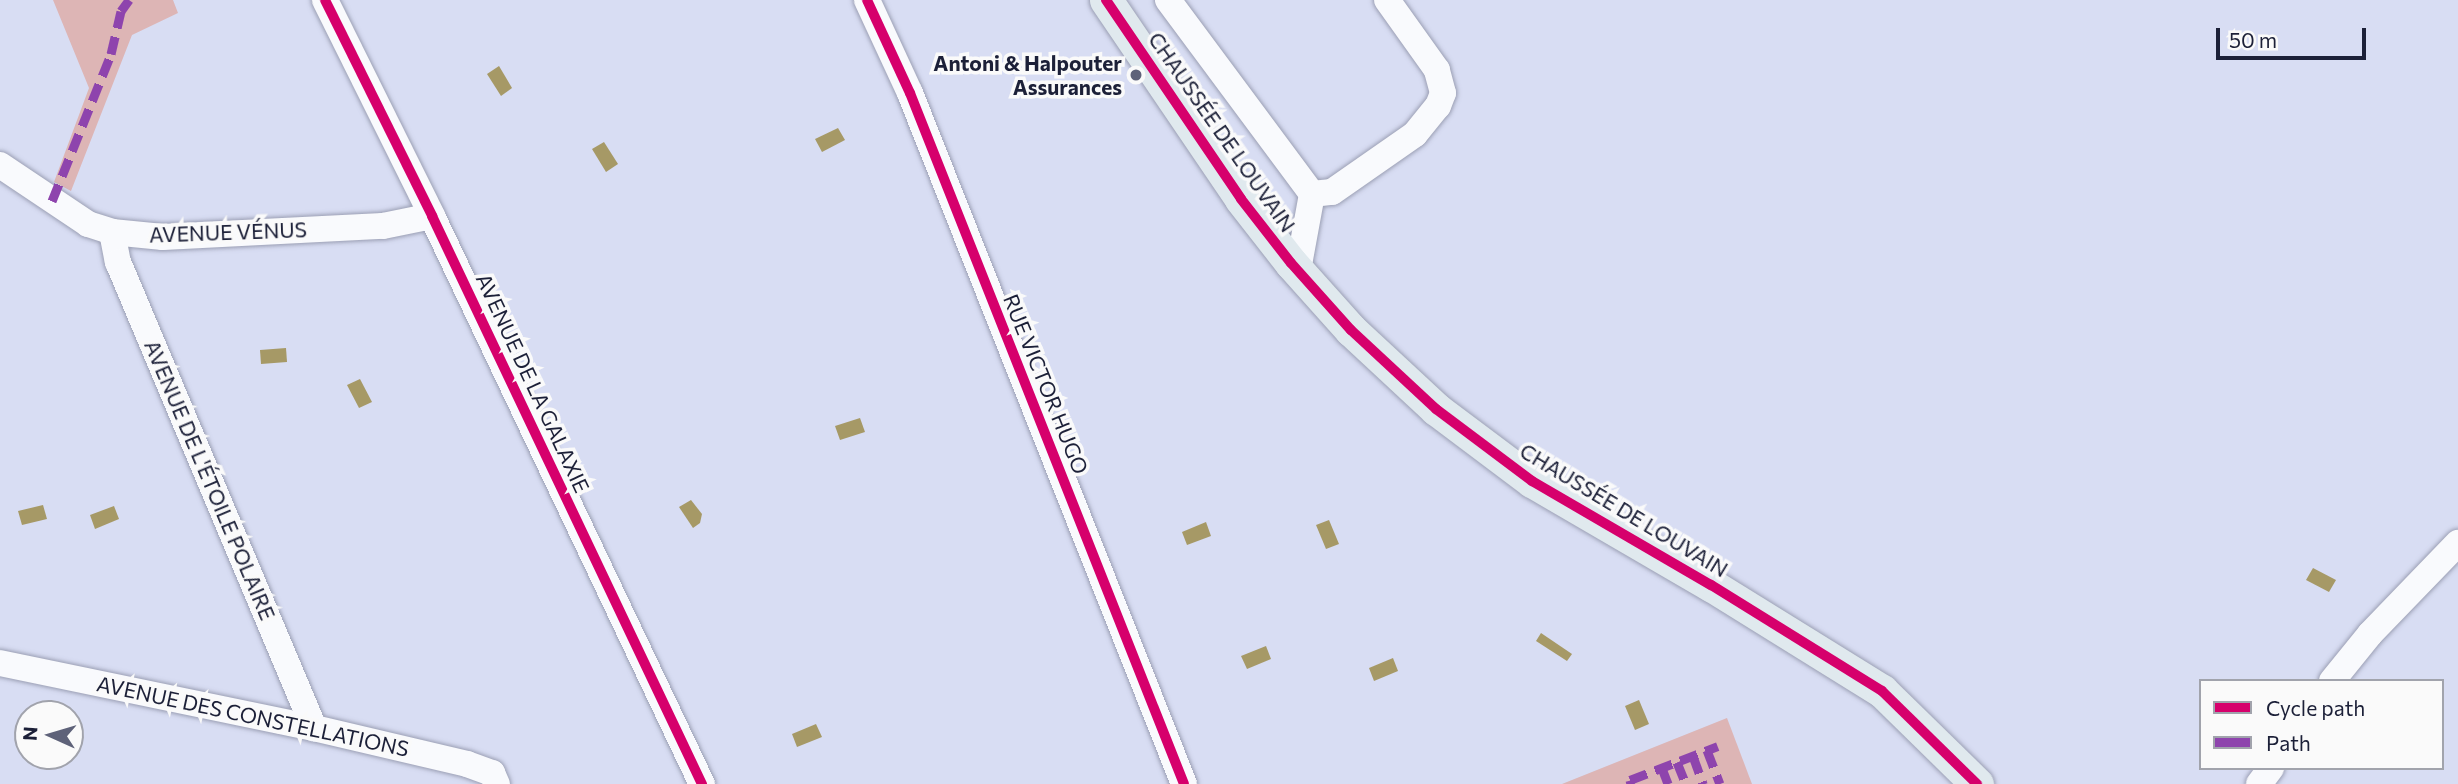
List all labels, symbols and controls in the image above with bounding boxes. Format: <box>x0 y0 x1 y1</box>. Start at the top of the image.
scale bar <box>2220 14 2370 58</box>
street label: CHAUSSÉE DE LOUVAIN <box>1143 27 1301 237</box>
text: 50 m <box>2229 27 2277 52</box>
place label: Antoni & Halpouter Assurances <box>933 50 1122 100</box>
marker: Antoni & Halpouter Assurances <box>1128 67 1144 83</box>
street label: AVENUE VÉNUS <box>149 217 307 247</box>
street label: AVENUE DE LA GALAXIE <box>471 269 595 497</box>
street label: RUE VICTOR HUGO <box>998 290 1094 478</box>
street label: AVENUE DE L'ÉTOILE POLAIRE <box>139 336 281 624</box>
street label: CHAUSSÉE DE LOUVAIN <box>1515 438 1733 582</box>
street label: AVENUE DES CONSTELLATIONS <box>95 671 411 761</box>
legend <box>2199 679 2444 770</box>
text: Cycle path <box>2266 695 2365 720</box>
north arrow <box>14 700 84 770</box>
text: N <box>18 726 42 742</box>
text: Path <box>2266 730 2311 755</box>

